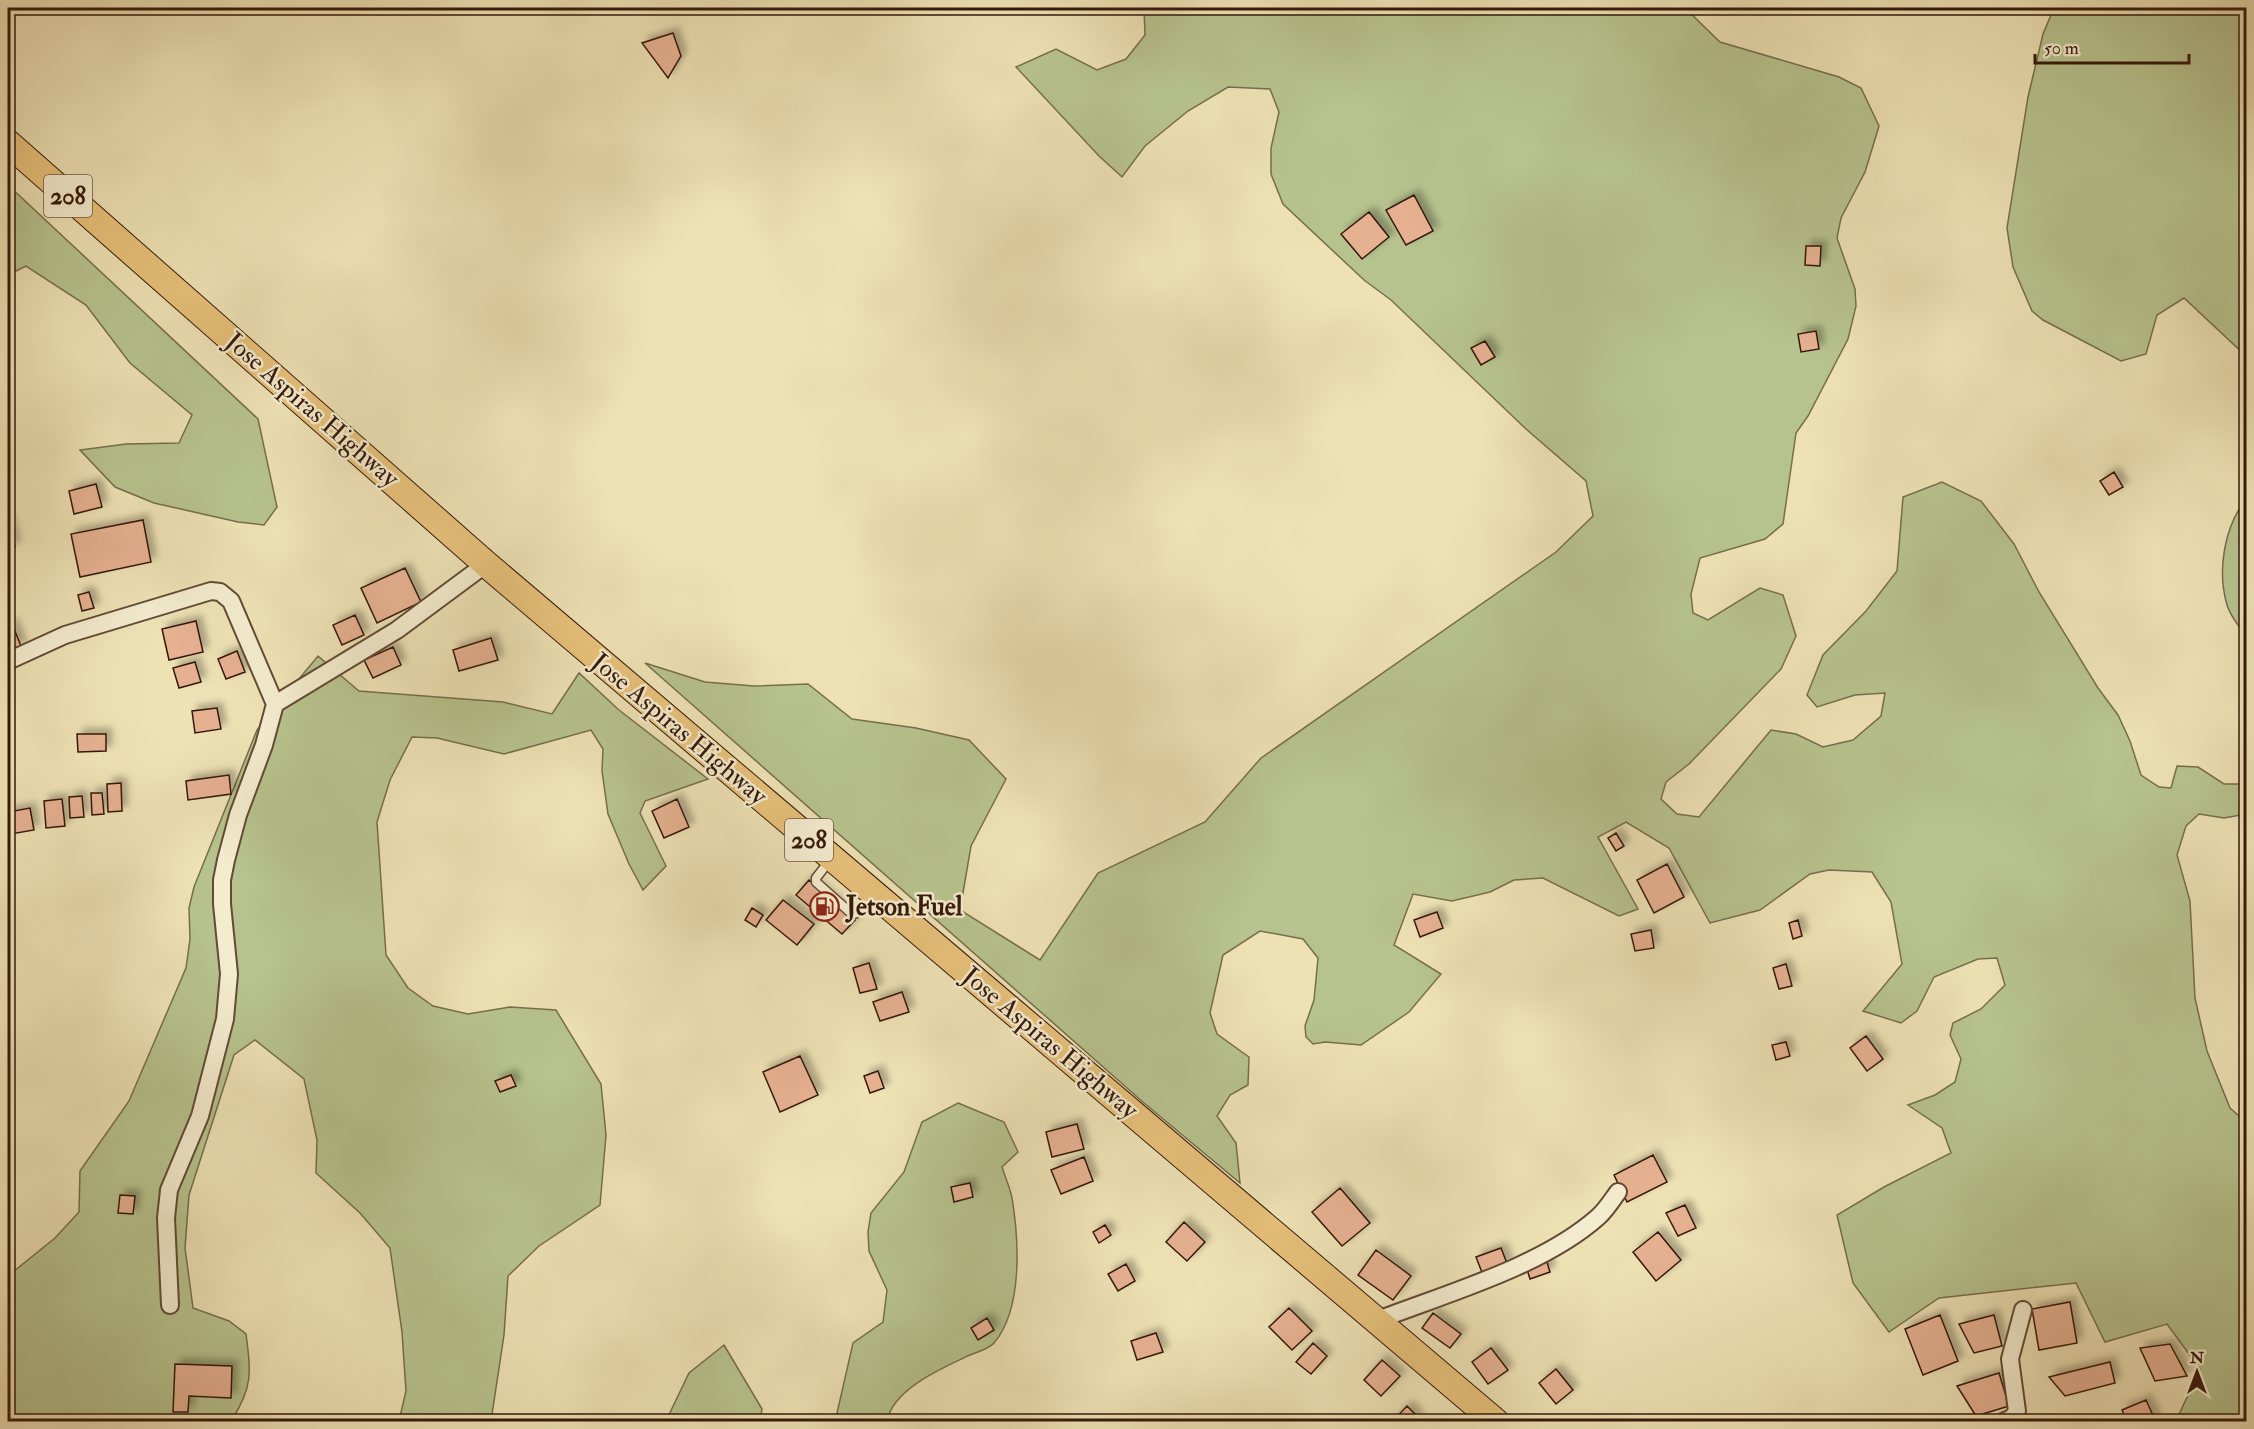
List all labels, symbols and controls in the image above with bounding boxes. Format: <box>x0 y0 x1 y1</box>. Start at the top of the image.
scale bar <box>2035 27 2190 65</box>
text: 50 m <box>2044 37 2079 60</box>
road number: 208 <box>44 175 92 217</box>
street label: Jose Aspiras Highway <box>217 325 406 495</box>
street label: Jose Aspiras Highway <box>583 645 774 813</box>
road number: 208 <box>785 819 833 861</box>
fuel station icon: Jetson Fuel <box>809 891 841 923</box>
place label: Jetson Fuel <box>844 891 963 923</box>
street label: Jose Aspiras Highway <box>954 959 1145 1127</box>
north arrow <box>2167 1342 2227 1402</box>
text: N <box>2189 1348 2205 1368</box>

